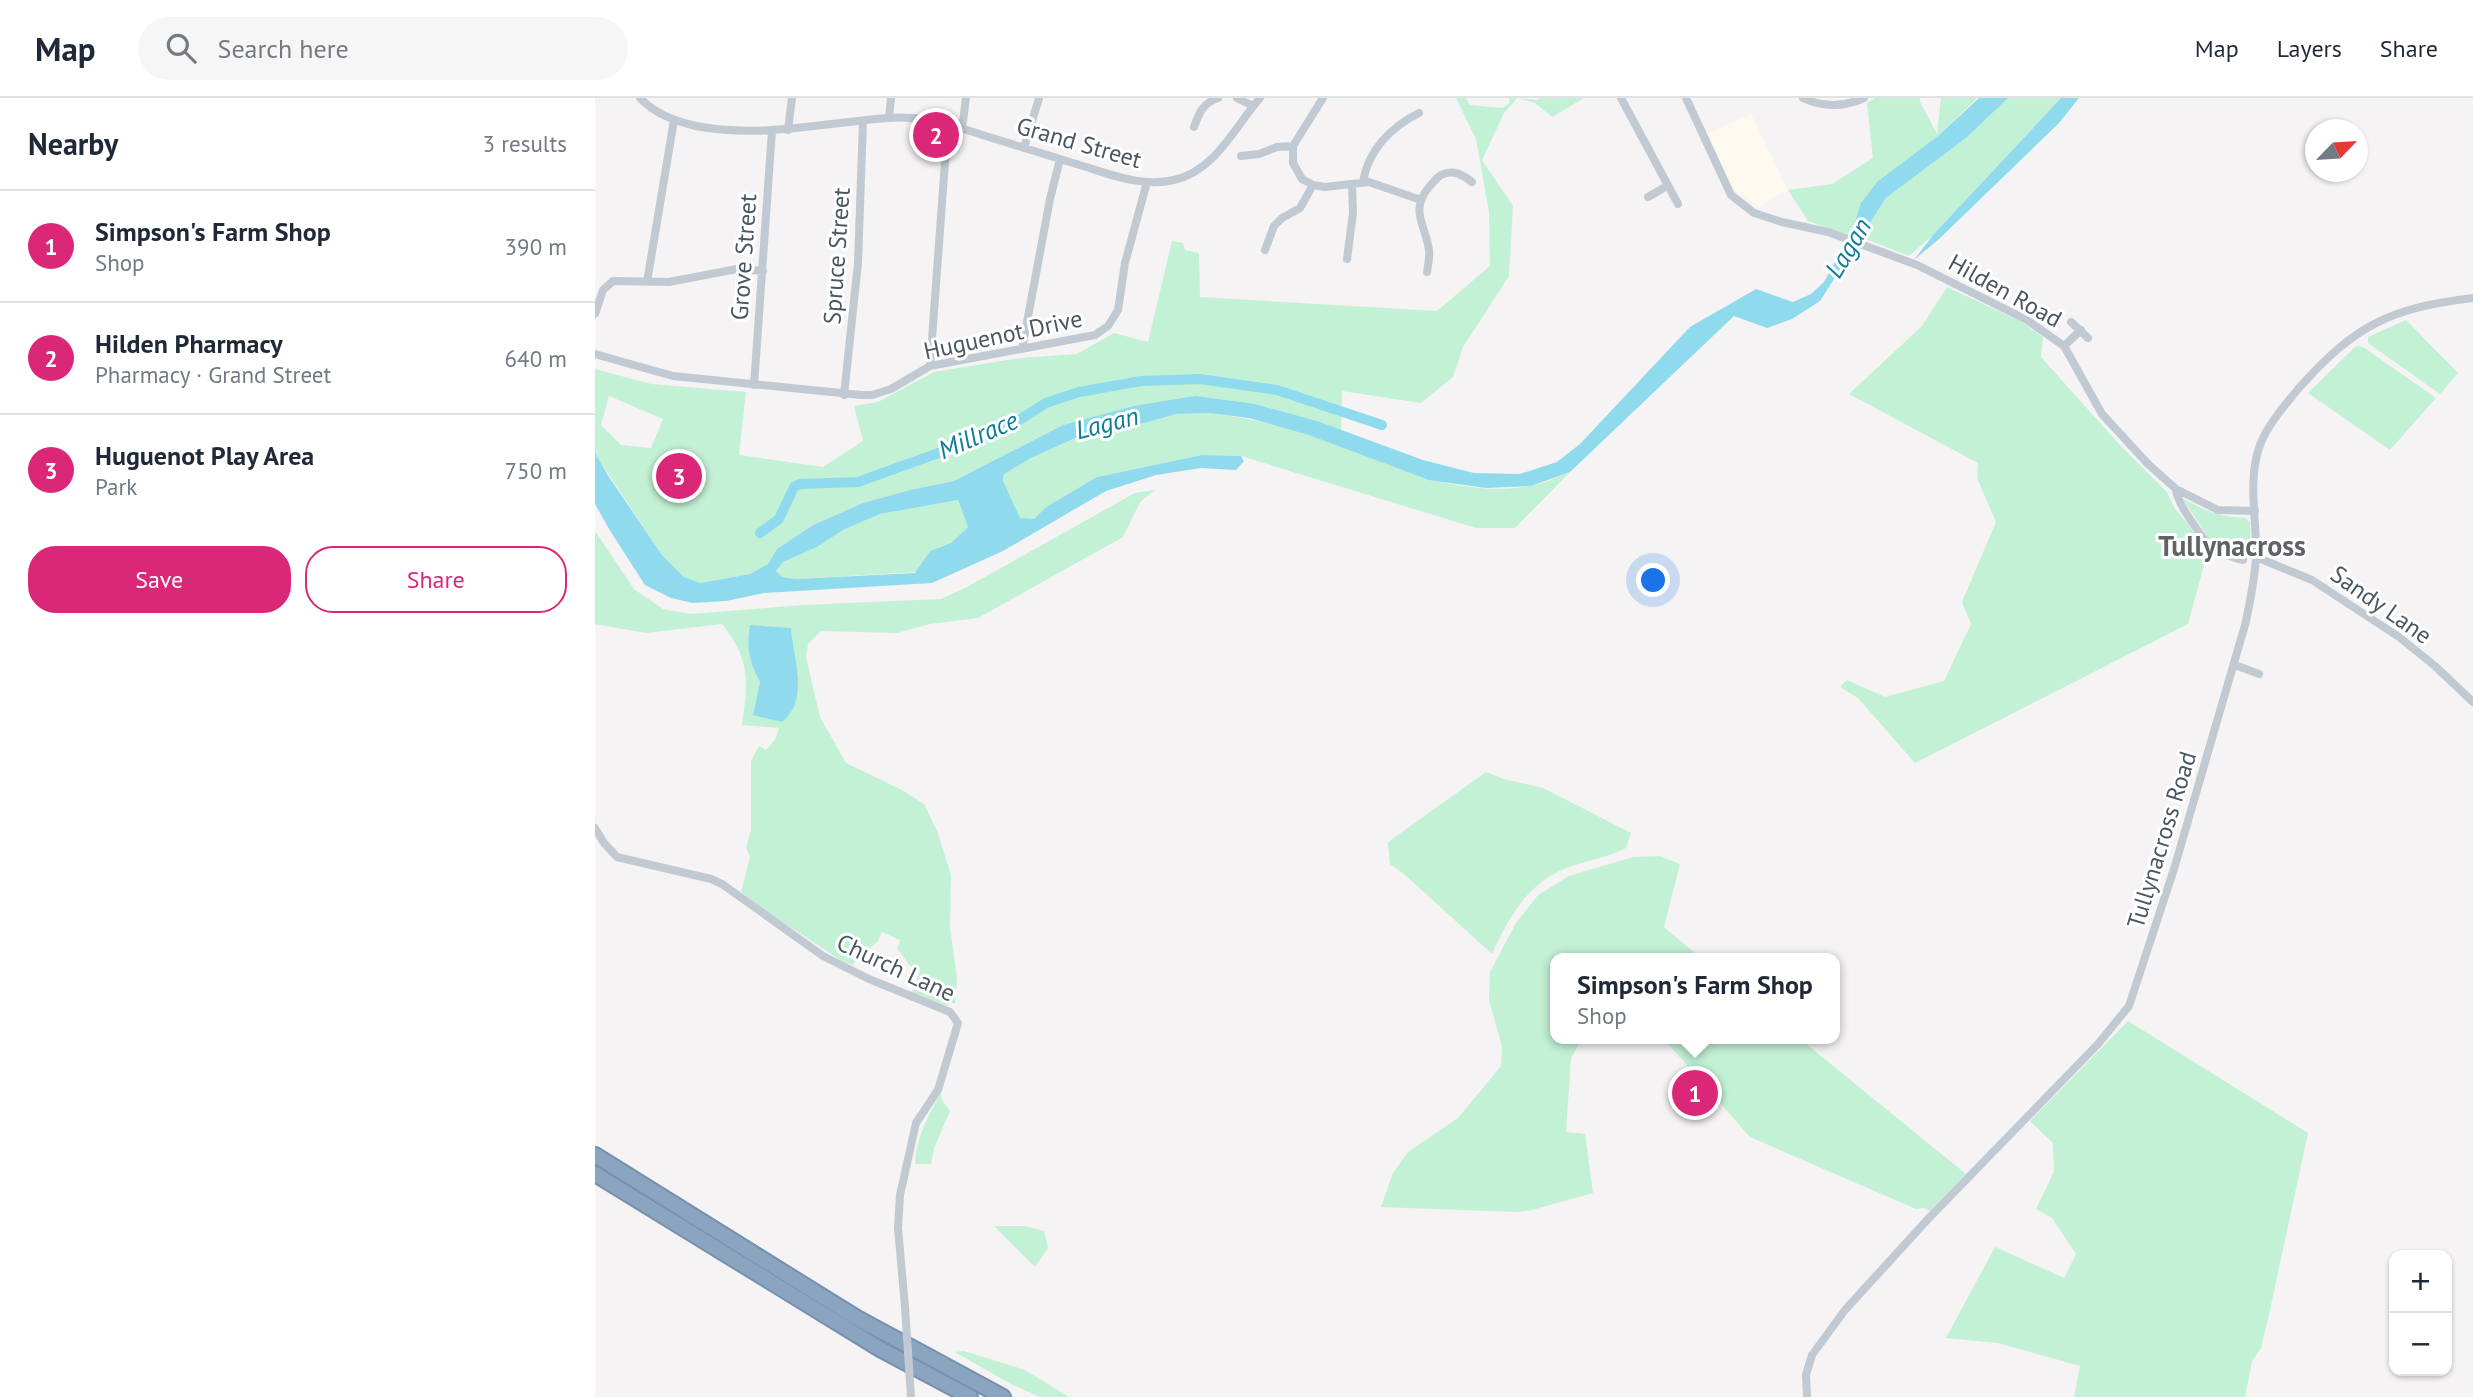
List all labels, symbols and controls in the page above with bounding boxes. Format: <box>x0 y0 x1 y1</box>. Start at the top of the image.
search box <box>138 17 628 80</box>
text: Map <box>35 27 96 70</box>
icon: search <box>162 29 200 67</box>
text: Search here <box>218 32 349 65</box>
text: Map <box>2195 33 2239 64</box>
text: Layers <box>2277 33 2342 64</box>
text: Share <box>2380 33 2438 64</box>
pin: 2 <box>913 109 959 161</box>
street label: Grand Street <box>1013 110 1145 175</box>
north arrow <box>2305 119 2368 182</box>
text: Nearby <box>28 124 118 163</box>
text: 3 results <box>483 129 567 158</box>
street label: Spruce Street <box>816 187 857 325</box>
street label: Grove Street <box>724 193 763 321</box>
water label: Lagan <box>1817 212 1878 284</box>
text: Simpson's Farm Shop <box>95 215 331 248</box>
text: 1 <box>44 232 58 261</box>
text: 390 m <box>505 232 567 261</box>
street label: Hilden Road <box>1943 247 2067 334</box>
text: Shop <box>95 248 145 277</box>
street label: Huguenot Drive <box>921 303 1085 366</box>
text: Hilden Pharmacy <box>95 327 283 360</box>
text: 2 <box>44 344 58 373</box>
text: 640 m <box>505 344 567 373</box>
text: Pharmacy · Grand Street <box>95 360 331 389</box>
water label: Lagan <box>1072 399 1142 446</box>
water label: Millrace <box>933 403 1023 466</box>
text: Huguenot Play Area <box>95 439 314 472</box>
pin: 3 <box>656 450 702 502</box>
text: 3 <box>44 456 58 485</box>
text: 750 m <box>505 456 567 485</box>
text: Park <box>95 472 137 501</box>
district label: Tullynacross <box>2158 527 2306 564</box>
button: Save <box>28 546 291 613</box>
button: Share <box>305 546 567 613</box>
street label: Sandy Lane <box>2325 558 2438 651</box>
your location <box>1636 563 1670 597</box>
street label: Tullynacross Road <box>2120 748 2203 932</box>
street label: Church Lane <box>832 927 961 1009</box>
popup <box>1550 953 1840 1044</box>
text: Simpson's Farm Shop <box>1577 968 1813 1001</box>
text: Shop <box>1577 1001 1627 1030</box>
pin: 1 <box>1672 1067 1718 1119</box>
map controls <box>2389 1250 2452 1376</box>
button: + <box>2389 1250 2452 1313</box>
button: − <box>2389 1313 2452 1376</box>

